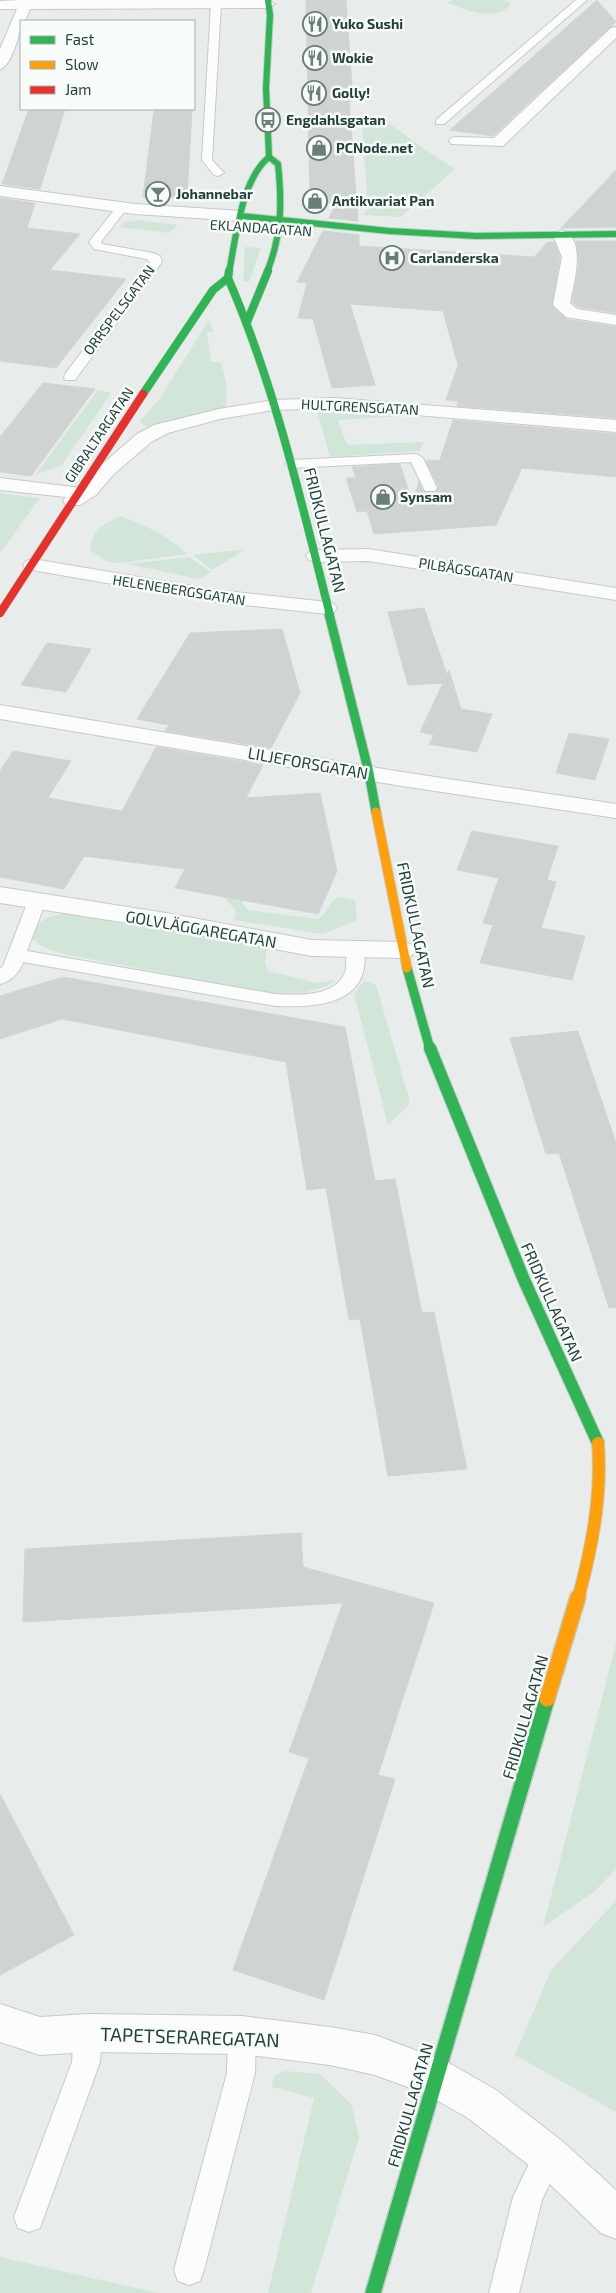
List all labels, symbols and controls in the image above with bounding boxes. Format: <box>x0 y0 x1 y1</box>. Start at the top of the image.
restaurant icon: Yuko Sushi <box>302 11 328 37</box>
place label: Yuko Sushi <box>332 15 403 32</box>
legend <box>20 20 195 110</box>
text: Fast <box>65 30 95 48</box>
restaurant icon: Wokie <box>302 45 328 71</box>
place label: Wokie <box>332 49 373 66</box>
text: Slow <box>65 55 99 73</box>
text: Jam <box>65 80 91 98</box>
restaurant icon: Golly! <box>301 80 327 106</box>
place label: Golly! <box>332 84 370 101</box>
bus stop icon: Engdahlsgatan <box>255 107 281 133</box>
place label: Engdahlsgatan <box>286 111 386 128</box>
shop icon: PCNode.net <box>306 135 332 161</box>
place label: PCNode.net <box>336 139 413 156</box>
bar icon: Johannebar <box>145 181 171 207</box>
place label: Johannebar <box>176 185 253 202</box>
shop icon: Antikvariat Pan <box>302 188 328 214</box>
place label: Antikvariat Pan <box>332 192 434 209</box>
street label: EKLANDAGATAN <box>209 215 313 240</box>
hospital icon: Carlanderska <box>379 245 405 271</box>
place label: Carlanderska <box>410 249 499 266</box>
street label: ORRSPELSGATAN <box>79 261 158 358</box>
street label: GIBRALTARGATAN <box>60 384 137 486</box>
street label: HULTGRENSGATAN <box>301 395 419 418</box>
street label: FRIDKULLAGATAN <box>301 465 350 594</box>
shop icon: Synsam <box>370 484 396 510</box>
place label: Synsam <box>400 488 452 505</box>
street label: PILBÅGSGATAN <box>418 554 515 585</box>
street label: HELENEBERGSGATAN <box>111 571 247 608</box>
street label: LILJEFORSGATAN <box>246 743 370 782</box>
street label: FRIDKULLAGATAN <box>394 860 439 990</box>
street label: GOLVLÄGGAREGATAN <box>124 906 278 951</box>
street label: FRIDKULLAGATAN <box>518 1239 587 1364</box>
street label: FRIDKULLAGATAN <box>498 1653 551 1781</box>
street label: TAPETSERAREGATAN <box>100 2022 280 2051</box>
street label: FRIDKULLAGATAN <box>383 2041 436 2169</box>

